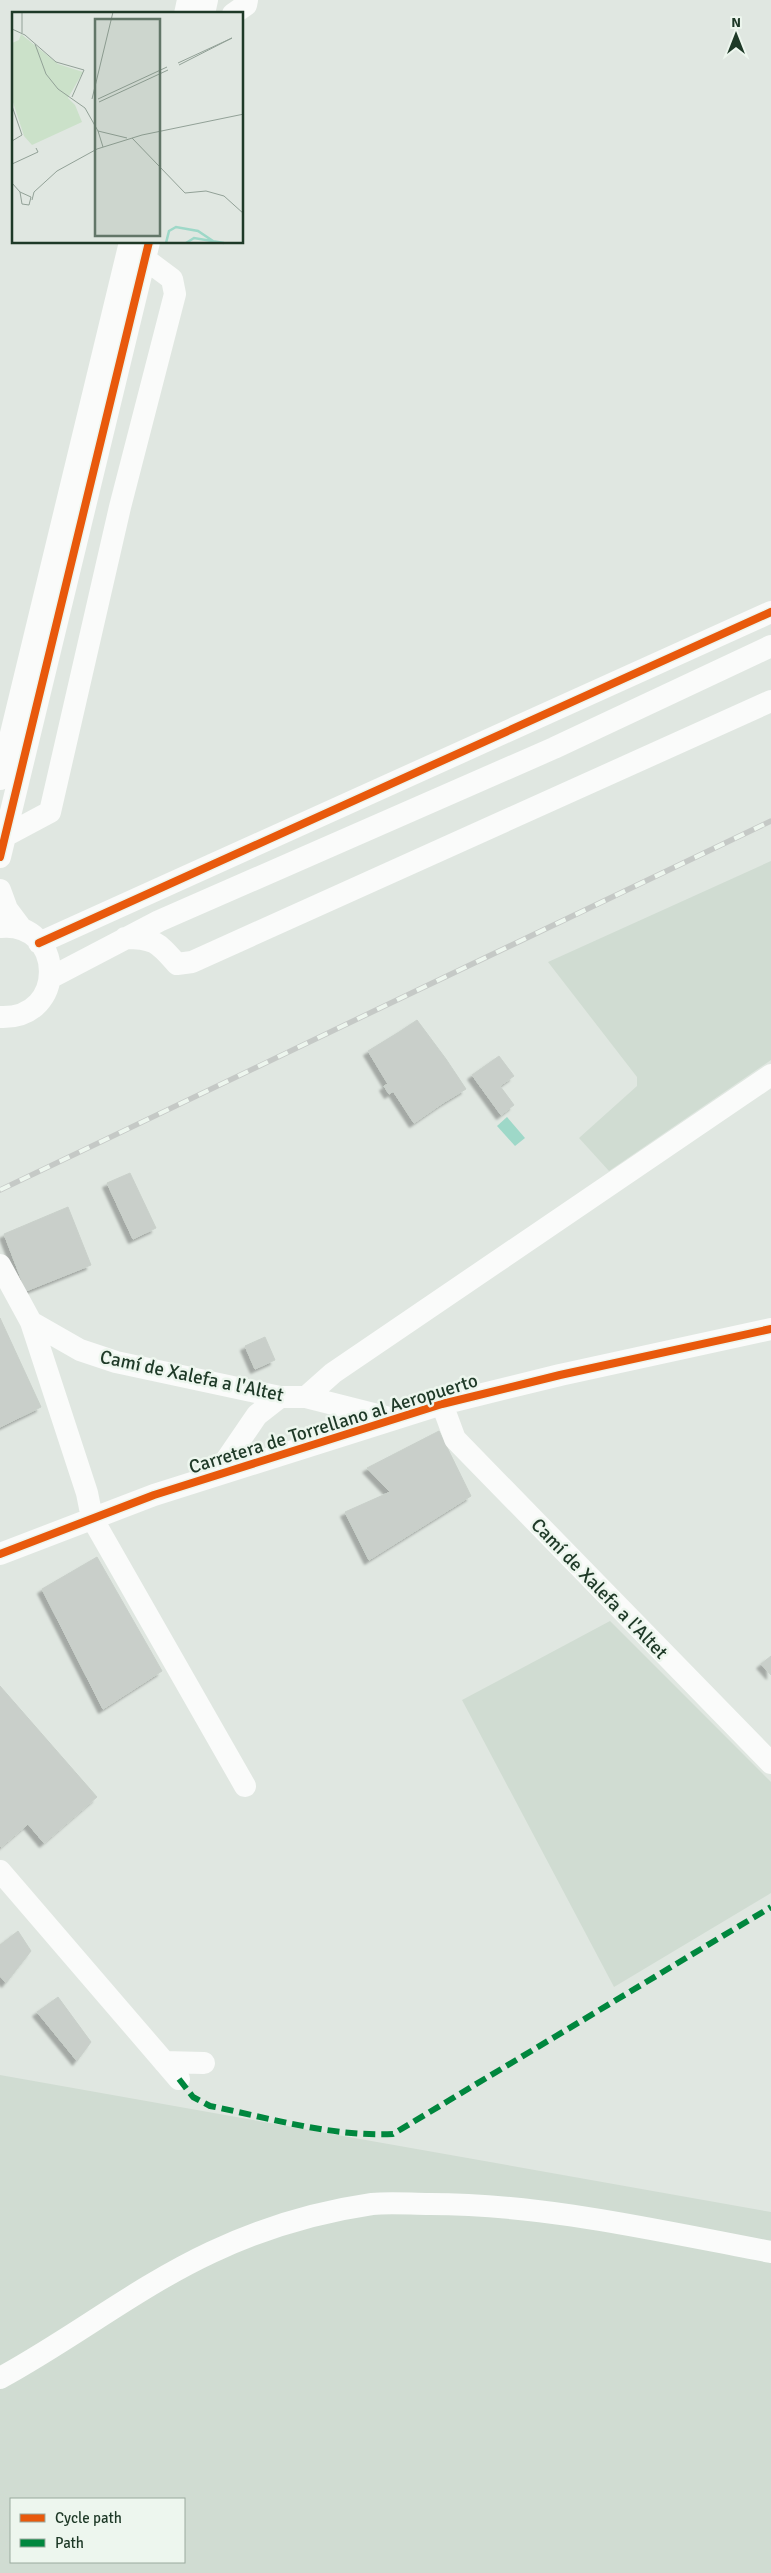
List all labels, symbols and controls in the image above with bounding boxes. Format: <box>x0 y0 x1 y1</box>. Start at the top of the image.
north arrow <box>711 10 761 60</box>
inset map <box>12 12 244 244</box>
text: N <box>731 14 741 31</box>
street label: Camí de Xalefa a l'Altet <box>98 1345 286 1407</box>
street label: Carretera de Torrellano al Aeropuerto <box>186 1368 481 1479</box>
street label: Camí de Xalefa a l'Altet <box>526 1513 673 1665</box>
legend <box>10 2498 185 2563</box>
text: Cycle path <box>55 2509 122 2527</box>
text: Path <box>55 2534 84 2552</box>

